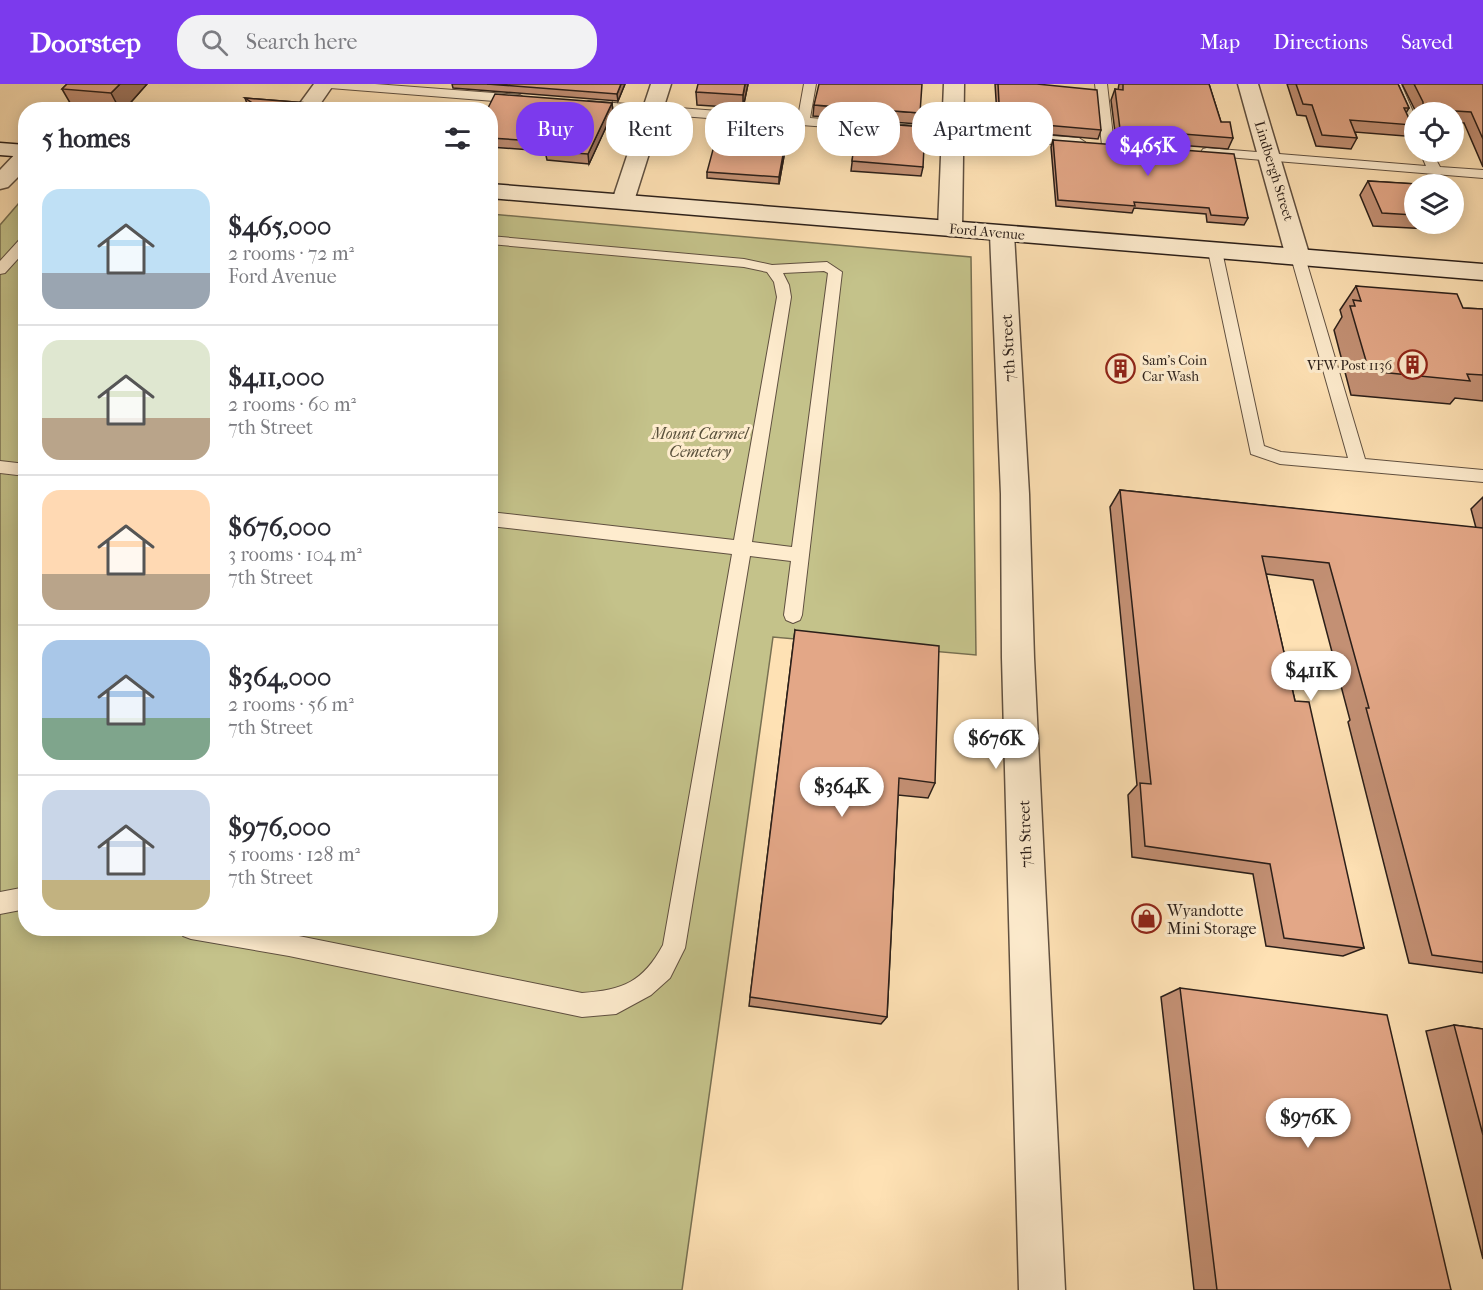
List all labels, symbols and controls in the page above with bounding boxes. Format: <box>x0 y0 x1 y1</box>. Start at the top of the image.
search box <box>177 15 597 69</box>
text: Doorstep <box>30 26 141 59</box>
icon: search <box>198 26 231 59</box>
text: Search here <box>246 29 357 55</box>
text: Map <box>1200 30 1240 54</box>
text: Directions <box>1273 30 1368 54</box>
text: Saved <box>1401 30 1453 54</box>
chip: Buy <box>516 102 594 156</box>
chip: Rent <box>606 102 693 156</box>
chip: Filters <box>705 102 805 156</box>
chip: New <box>817 102 900 156</box>
chip: Apartment <box>912 102 1053 156</box>
map controls <box>1404 102 1464 234</box>
button: locate <box>1404 102 1464 162</box>
street label: Lindbergh Street <box>1251 119 1297 223</box>
icon: filters <box>441 122 474 155</box>
text: 5 homes <box>42 123 130 154</box>
pin: $465K <box>1106 126 1190 177</box>
text: $465K <box>1120 134 1176 157</box>
button: layers <box>1404 174 1464 234</box>
text: $465,000 <box>228 211 331 242</box>
icon: home <box>90 213 162 285</box>
street label: Ford Avenue <box>948 220 1026 244</box>
text: 2 rooms · 72 m² <box>228 242 354 265</box>
text: Ford Avenue <box>228 265 337 288</box>
street label: 7th Street <box>997 313 1019 382</box>
building icon: VFW Post 1136 <box>1397 349 1429 381</box>
building icon: Sam's Coin Car Wash <box>1105 352 1137 384</box>
place label: Sam's Coin Car Wash <box>1142 352 1207 385</box>
place label: VFW Post 1136 <box>1306 357 1392 374</box>
text: $411,000 <box>228 362 325 393</box>
icon: home <box>90 364 162 436</box>
text: 2 rooms · 60 m² <box>228 393 356 416</box>
text: 7th Street <box>228 416 313 439</box>
park label: Mount Carmel Cemetery <box>651 424 750 461</box>
text: $676,000 <box>228 512 331 543</box>
icon: home <box>90 514 162 586</box>
text: 3 rooms · 104 m² <box>228 543 362 566</box>
text: 7th Street <box>228 566 313 589</box>
pin: $411K <box>1269 651 1353 702</box>
text: $411K <box>1285 659 1337 682</box>
text: $364,000 <box>228 662 331 693</box>
icon: home <box>90 664 162 736</box>
text: 2 rooms · 56 m² <box>228 693 354 716</box>
text: 7th Street <box>228 716 313 739</box>
pin: $676K <box>954 719 1038 770</box>
text: $676K <box>968 727 1024 750</box>
pin: $364K <box>800 767 884 818</box>
text: $364K <box>814 775 870 798</box>
street label: 7th Street <box>1014 799 1036 868</box>
text: $976,000 <box>228 812 331 843</box>
icon: home <box>90 814 162 886</box>
text: 5 rooms · 128 m² <box>228 843 360 866</box>
text: 7th Street <box>228 866 313 889</box>
place label: Wyandotte Mini Storage <box>1166 901 1257 938</box>
shop icon: Wyandotte Mini Storage <box>1130 903 1162 935</box>
pin: $976K <box>1266 1098 1350 1149</box>
text: $976K <box>1280 1106 1336 1129</box>

